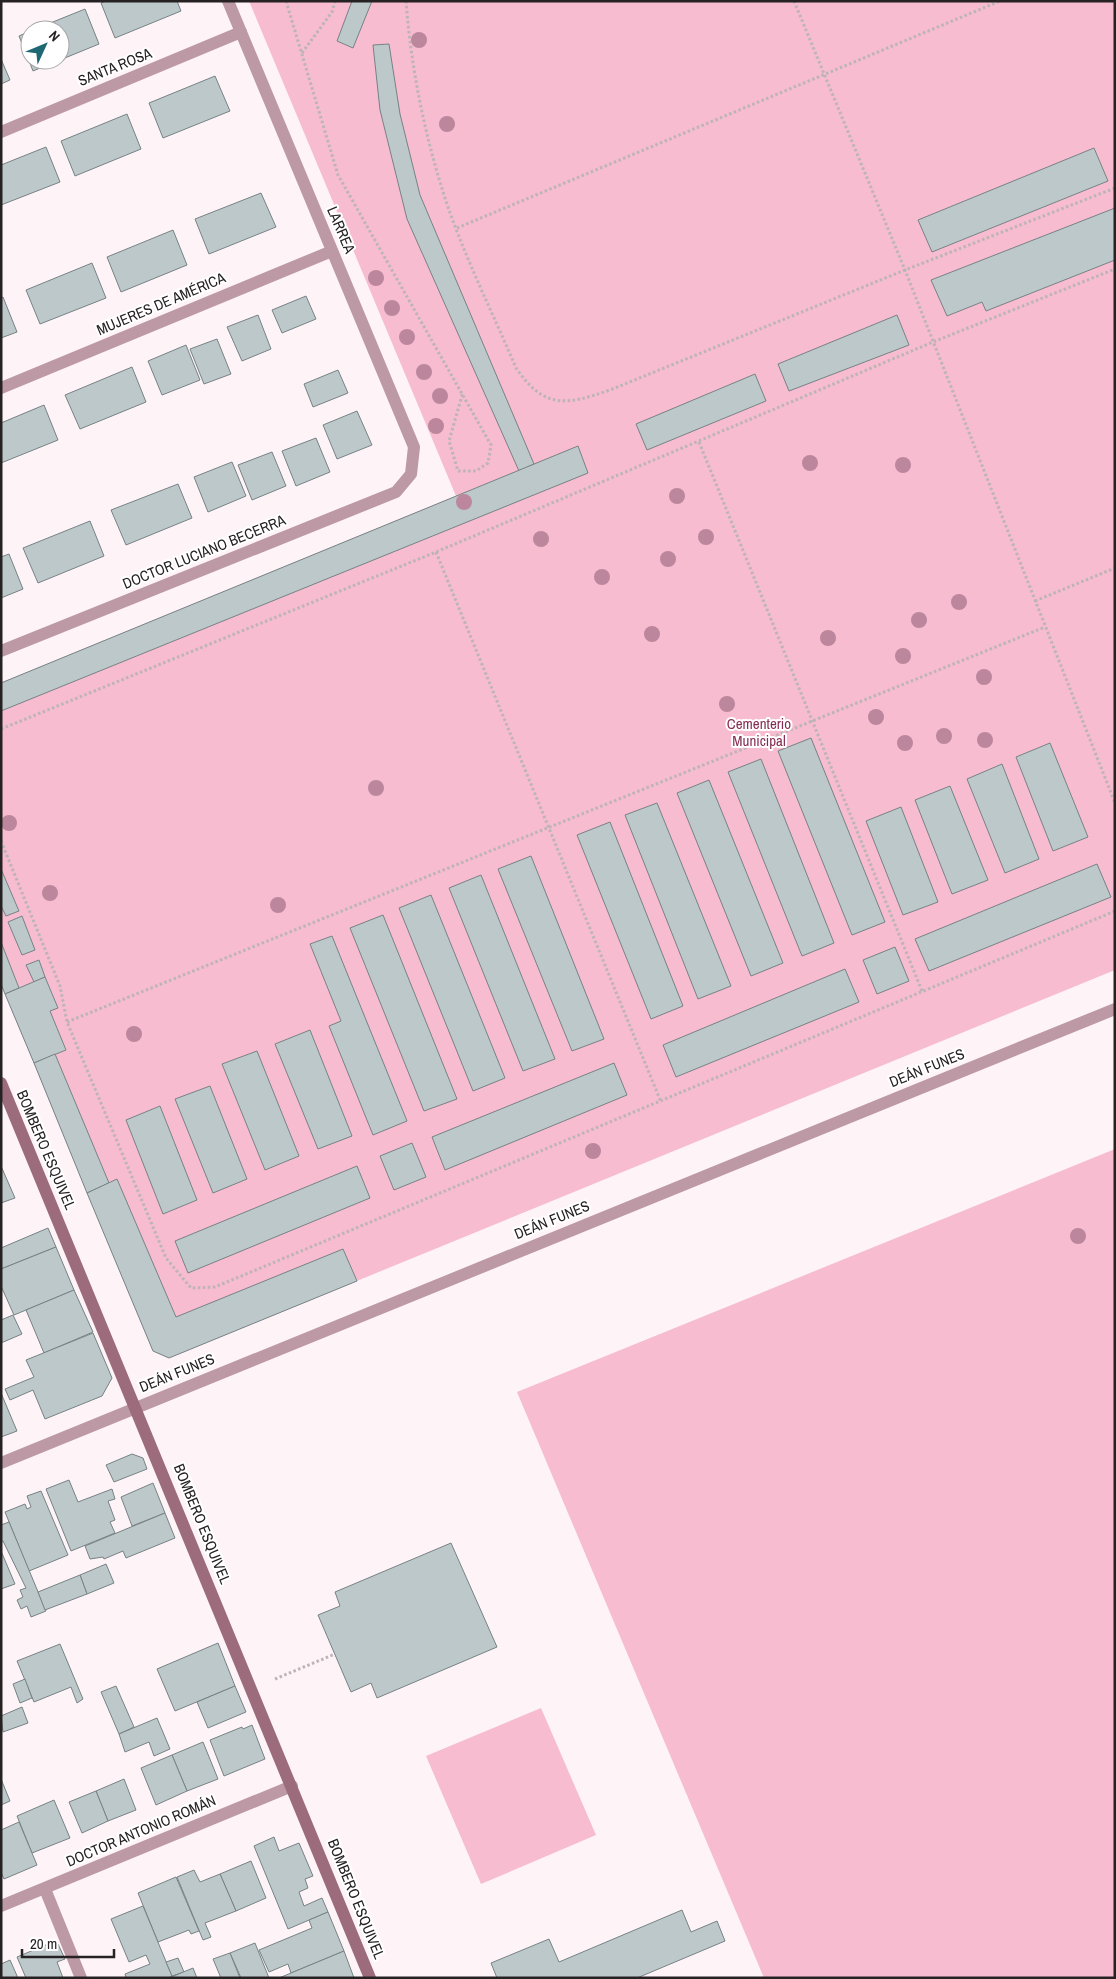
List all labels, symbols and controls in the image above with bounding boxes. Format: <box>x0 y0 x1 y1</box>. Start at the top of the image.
north arrow <box>20 20 70 70</box>
text: N <box>45 27 64 45</box>
street label: SANTA ROSA <box>75 42 156 91</box>
street label: LARREA <box>322 203 361 257</box>
street label: MUJERES DE AMÉRICA <box>93 267 229 340</box>
street label: DOCTOR LUCIANO BECERRA <box>119 509 289 594</box>
park label: Cementerio Municipal <box>727 713 791 751</box>
street label: DEÁN FUNES <box>886 1043 968 1092</box>
street label: BOMBERO ESQUIVEL <box>12 1087 81 1213</box>
street label: DEÁN FUNES <box>511 1195 593 1244</box>
street label: DEÁN FUNES <box>136 1348 218 1397</box>
street label: BOMBERO ESQUIVEL <box>169 1461 236 1587</box>
street label: DOCTOR ANTONIO ROMÁN <box>63 1789 219 1872</box>
street label: BOMBERO ESQUIVEL <box>323 1836 390 1962</box>
scale bar <box>22 1926 115 1958</box>
text: 20 m <box>30 1933 57 1954</box>

